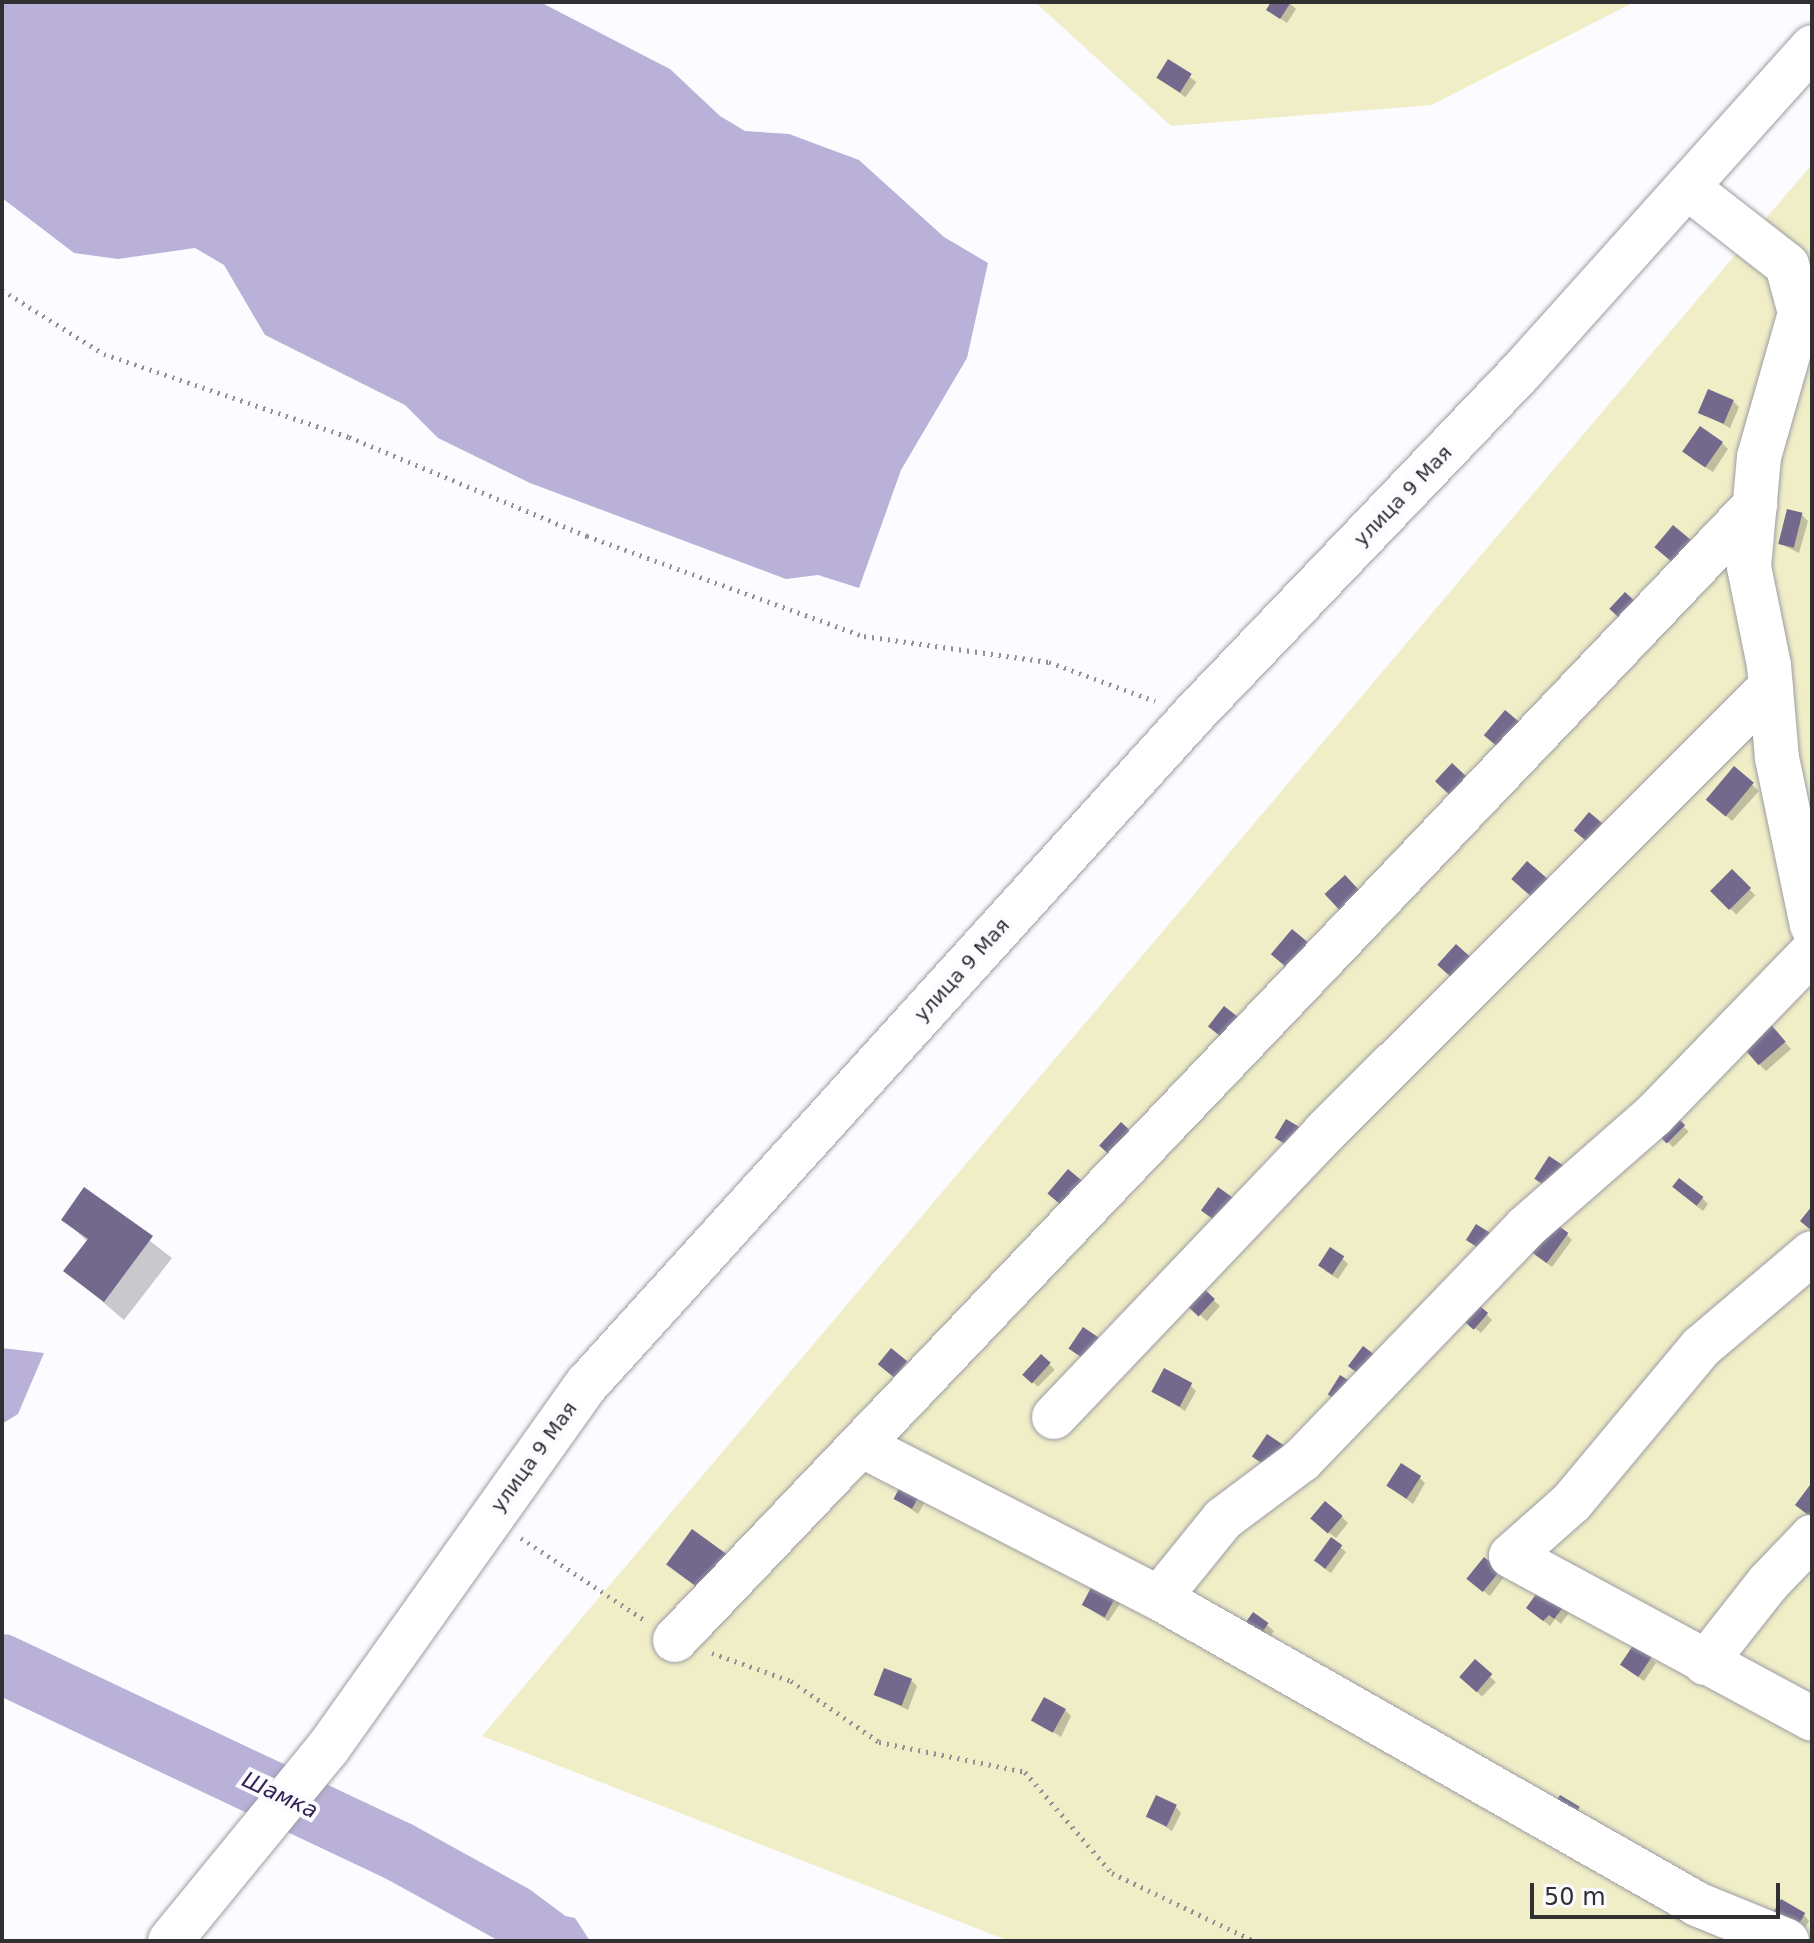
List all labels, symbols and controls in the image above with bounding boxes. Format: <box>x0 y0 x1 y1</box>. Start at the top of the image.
street label: улица 9 Мая <box>1349 441 1457 551</box>
street label: улица 9 Мая <box>909 913 1015 1027</box>
street label: улица 9 Мая <box>486 1397 582 1517</box>
water label: Шамка <box>238 1766 322 1824</box>
scale bar <box>1534 1867 1784 1917</box>
text: 50 m <box>1544 1883 1606 1911</box>

